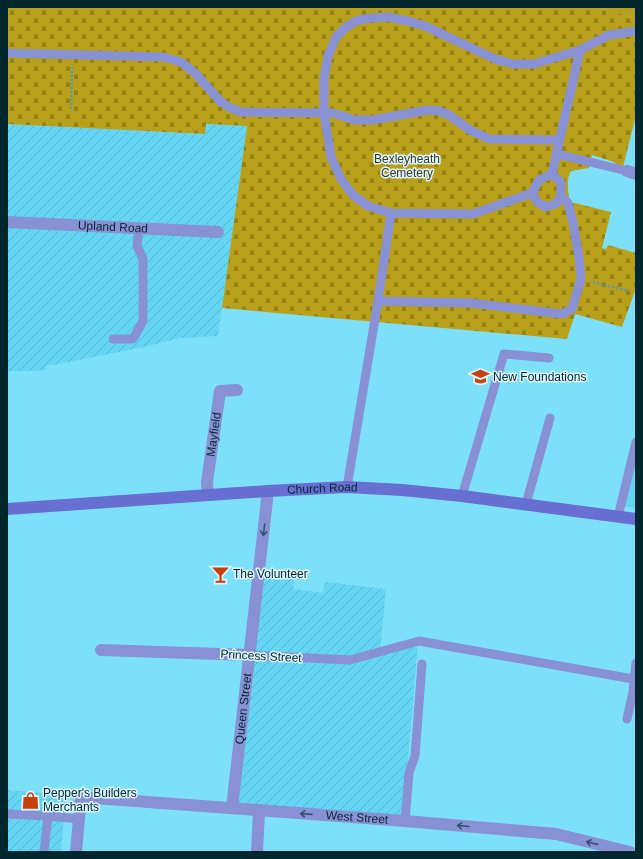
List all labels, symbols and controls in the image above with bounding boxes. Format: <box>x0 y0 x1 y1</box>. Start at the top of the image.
park label: Bexleyheath Cemetery <box>374 152 440 180</box>
street label: Upland Road <box>78 218 148 236</box>
school or university icon: New Foundations <box>470 367 490 387</box>
place label: New Foundations <box>493 370 586 384</box>
street label: Mayfield <box>204 411 224 458</box>
street label: Church Road <box>287 480 358 497</box>
one-way arrow <box>260 523 268 536</box>
bar icon: The Volunteer <box>210 564 230 584</box>
place label: The Volunteer <box>233 567 308 581</box>
street label: Princess Street <box>220 647 303 665</box>
street label: Queen Street <box>232 672 254 745</box>
place label: Pepper's Builders Merchants <box>43 786 137 814</box>
shop icon: Pepper's Builders Merchants <box>20 790 40 810</box>
street label: West Street <box>325 808 389 827</box>
one-way arrow <box>300 811 313 818</box>
one-way arrow <box>457 822 470 829</box>
one-way arrow <box>586 838 599 846</box>

